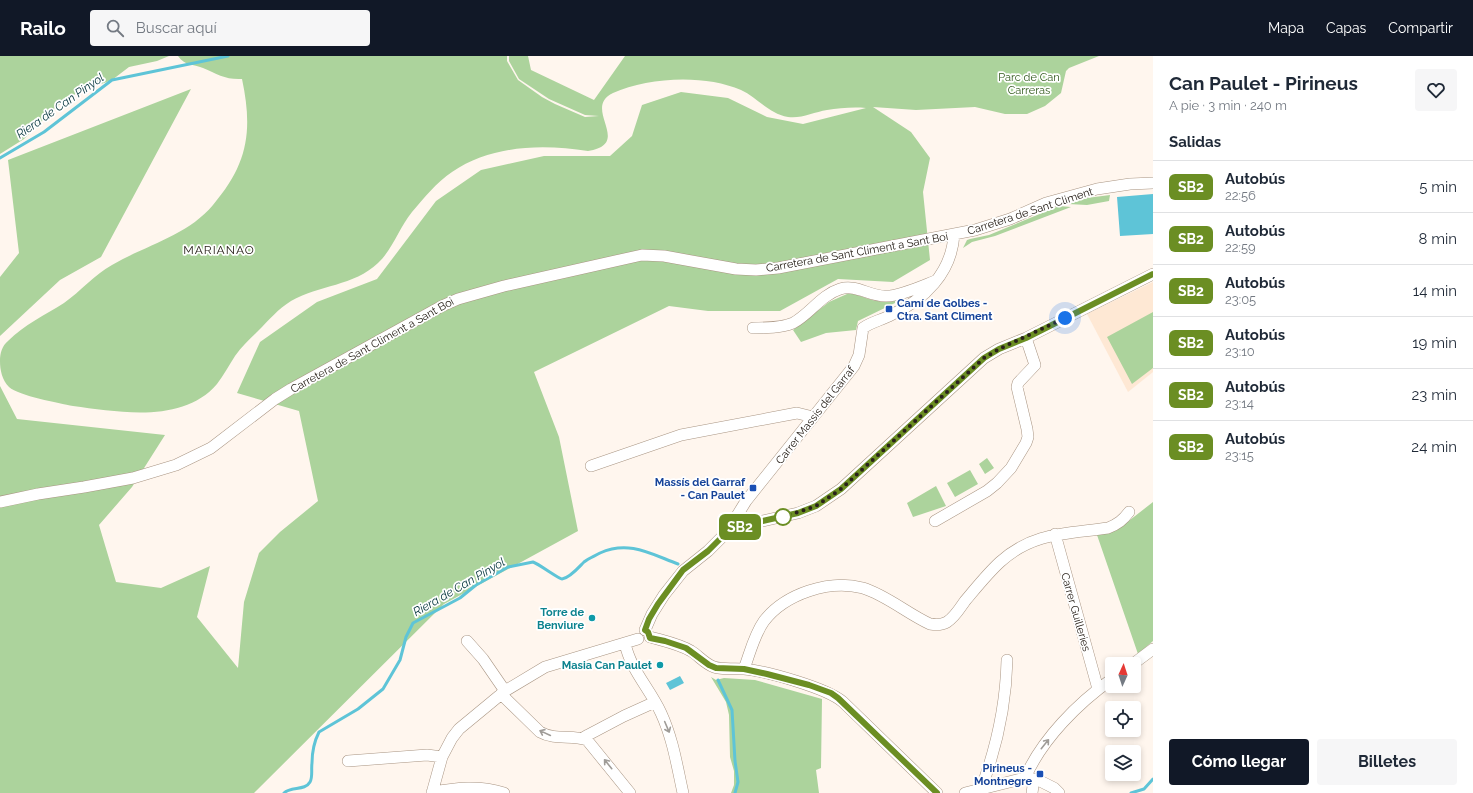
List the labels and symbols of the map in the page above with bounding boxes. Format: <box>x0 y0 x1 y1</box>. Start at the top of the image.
water label: Riera de Can Pinyol <box>13 70 107 142</box>
park label: Parc de Can Carreras <box>998 71 1060 97</box>
street label: Carretera de Sant Climent <box>966 185 1095 238</box>
street label: Carretera de Sant Climent a Sant Boi <box>765 230 949 275</box>
district label: MARIANAO <box>183 243 255 257</box>
street label: Carretera de Sant Climent a Sant Boi <box>288 295 456 396</box>
place label: Camí de Golbes - Ctra. Sant Climent <box>897 297 993 323</box>
marker: Camí de Golbes - Ctra. Sant Climent <box>884 304 894 314</box>
your location <box>1055 308 1075 328</box>
street label: Carrer Massís del Garraf <box>773 364 858 467</box>
place label: Massís del Garraf - Can Paulet <box>655 476 746 502</box>
marker: Massís del Garraf - Can Paulet <box>748 483 758 493</box>
unlabelled marker <box>774 508 792 526</box>
line badge: SB2 <box>717 514 763 540</box>
water label: Riera de Can Pinyol <box>410 555 508 619</box>
street label: Carrer Guilleries <box>1058 571 1093 653</box>
place label: Torre de Benviure <box>537 606 584 632</box>
marker: Torre de Benviure <box>587 613 597 623</box>
north arrow <box>1105 657 1141 693</box>
place label: Masia Can Paulet <box>562 659 653 672</box>
marker: Masia Can Paulet <box>655 660 665 670</box>
one-way arrow <box>664 720 672 732</box>
one-way arrow <box>539 729 551 736</box>
one-way arrow <box>1041 739 1050 750</box>
one-way arrow <box>603 759 612 770</box>
place label: Pirineus - Montnegre <box>974 762 1032 788</box>
marker: Pirineus - Montnegre <box>1035 769 1045 779</box>

